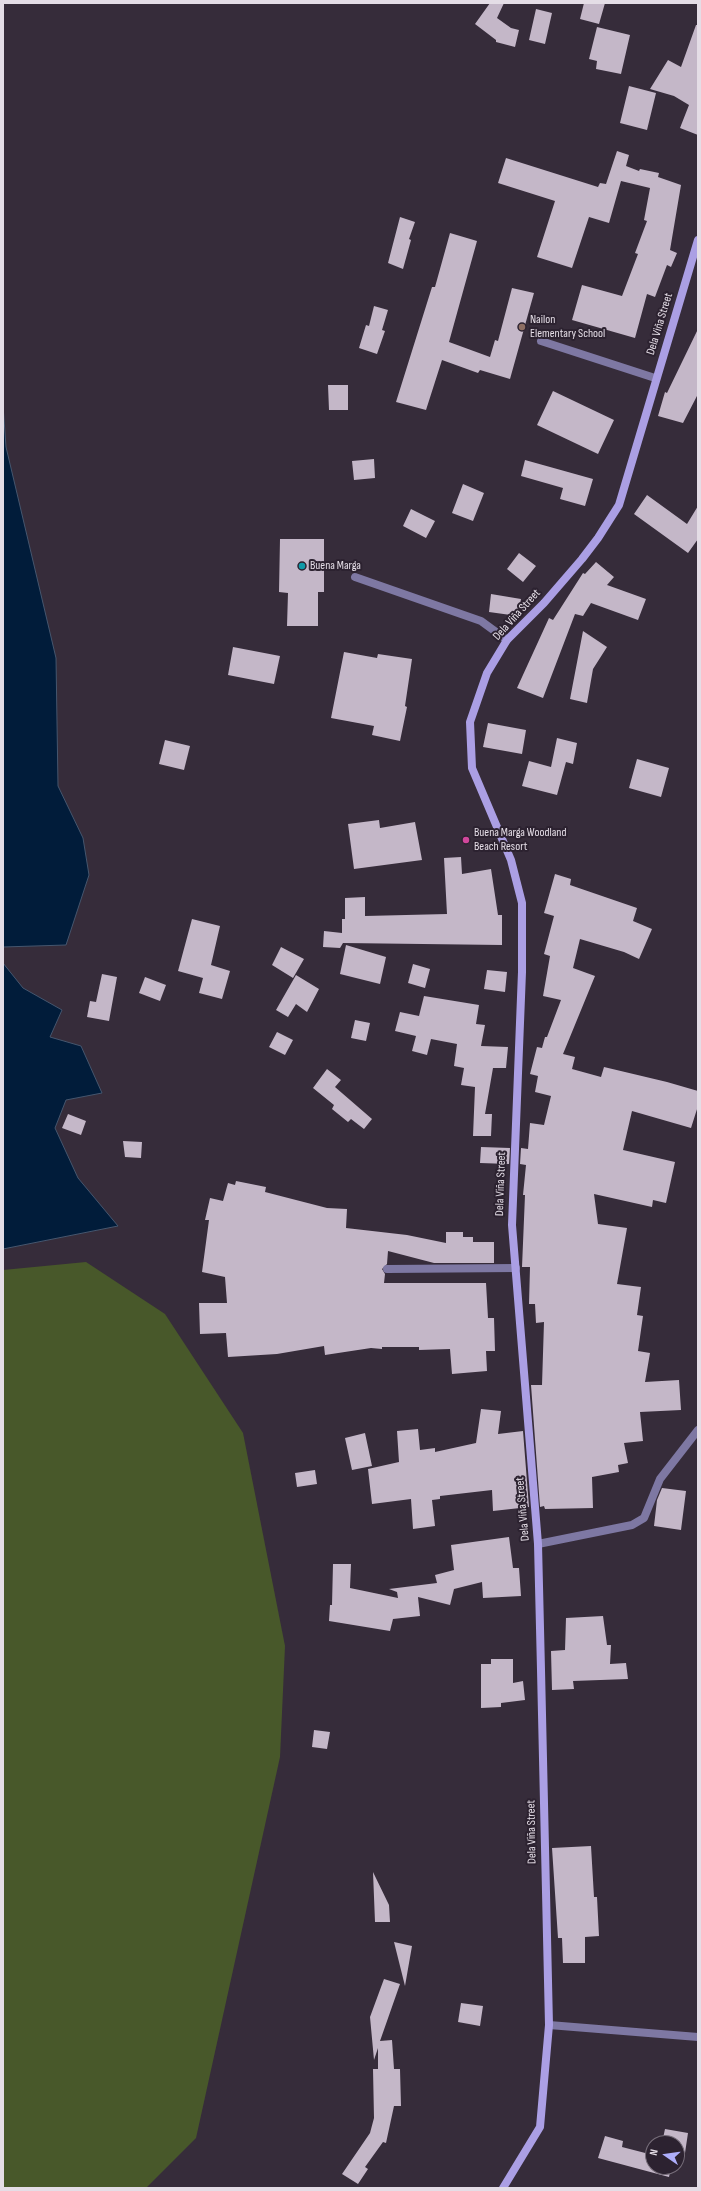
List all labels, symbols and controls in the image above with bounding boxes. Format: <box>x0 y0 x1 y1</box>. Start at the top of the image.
street label: Dela Viña Street <box>644 291 676 357</box>
place label: Nailon Elementary School <box>530 313 605 341</box>
marker: Nailon Elementary School <box>517 322 527 332</box>
place label: Buena Marga <box>310 559 361 573</box>
marker: Buena Marga <box>297 561 307 571</box>
street label: Dela Viña Street <box>490 586 544 644</box>
place label: Buena Marga Woodland Beach Resort <box>474 826 566 854</box>
marker: Buena Marga Woodland Beach Resort <box>461 835 471 845</box>
street label: Dela Viña Street <box>493 1152 509 1216</box>
street label: Dela Viña Street <box>513 1476 533 1542</box>
street label: Dela Viña Street <box>524 1800 540 1864</box>
north arrow <box>645 2135 685 2175</box>
text: N <box>647 2148 661 2157</box>

